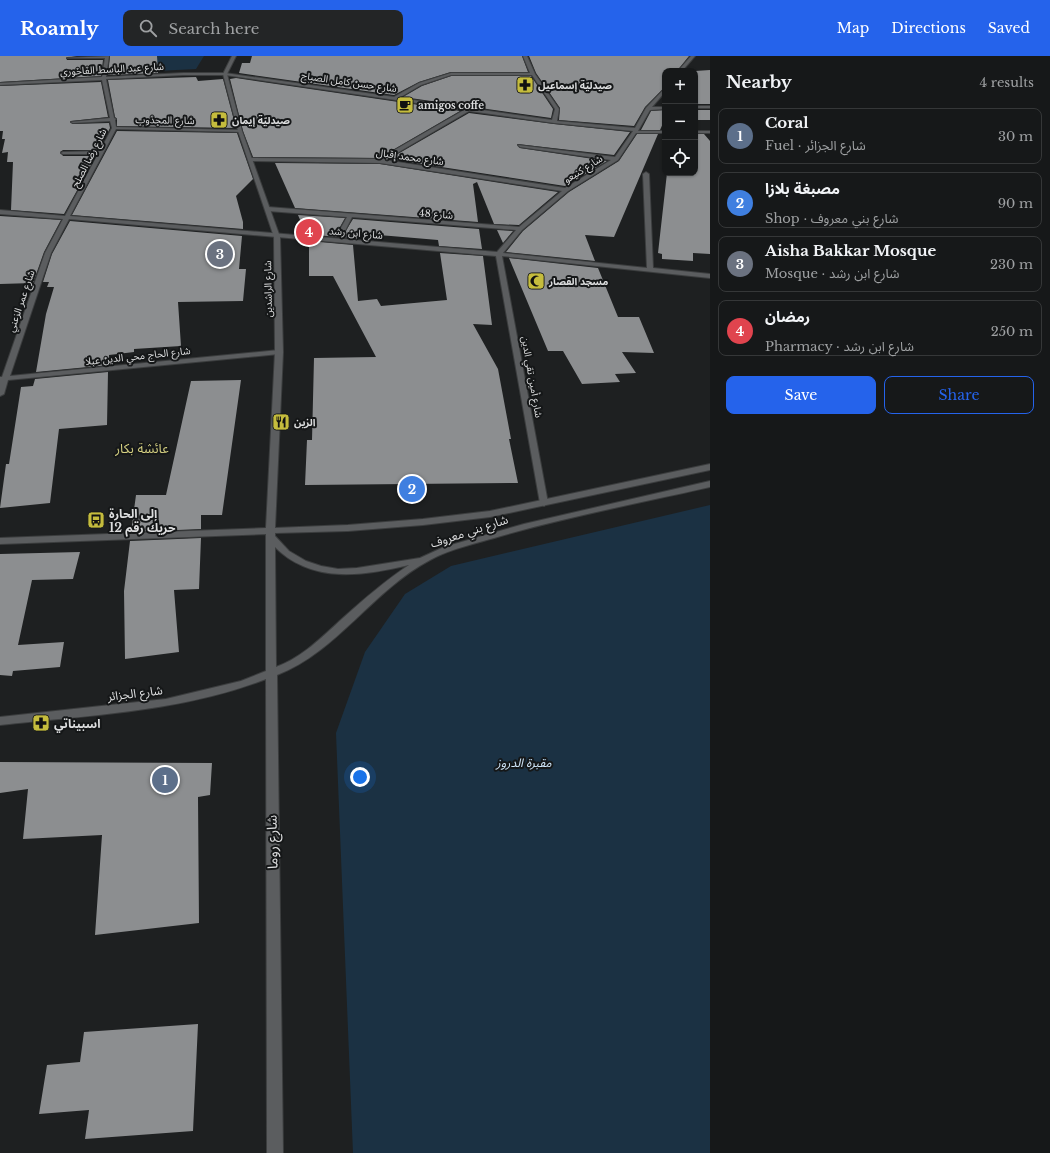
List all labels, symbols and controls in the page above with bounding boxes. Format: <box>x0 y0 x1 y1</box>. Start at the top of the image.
search box <box>123 10 403 46</box>
text: Roamly <box>20 17 99 40</box>
icon: search <box>137 17 159 39</box>
text: Search here <box>169 19 259 38</box>
text: Map <box>837 19 869 37</box>
text: Directions <box>891 19 966 37</box>
text: Saved <box>988 19 1030 37</box>
street label: شارع عبد الباسط الفاخوري <box>60 60 165 80</box>
map controls <box>662 68 698 176</box>
button: + <box>662 68 698 104</box>
street label: شارع حسن كامل الصباح <box>300 69 398 96</box>
text: Nearby <box>726 72 792 93</box>
text: 4 results <box>980 74 1034 91</box>
pharmacy icon: صيدليّة إسماعيل <box>515 75 535 95</box>
place label: صيدليّة إسماعيل <box>538 79 612 92</box>
cafe icon: amigos coffe <box>395 95 415 115</box>
place label: amigos coffe <box>418 99 484 112</box>
button: − <box>662 104 698 140</box>
pharmacy icon: صيدليّة إيمان <box>209 110 229 130</box>
street label: شارع المجذوب <box>135 113 195 128</box>
text: Coral <box>765 113 809 132</box>
place label: صيدليّة إيمان <box>232 114 290 127</box>
street label: شارع رضا الصلح <box>69 126 110 190</box>
text: 1 <box>737 128 743 145</box>
text: 30 m <box>998 128 1033 145</box>
text: Fuel · شارع الجزائر <box>765 137 866 154</box>
button: locate <box>662 140 698 176</box>
street label: شارع محمد إقبال <box>375 146 445 169</box>
street label: شارع كنيعو <box>561 152 606 187</box>
text: مصبغة بلازا <box>765 179 840 198</box>
text: 2 <box>736 195 744 212</box>
text: 90 m <box>998 195 1033 212</box>
street label: شارع 48 <box>418 206 454 223</box>
text: Shop · شارع بني معروف <box>765 210 899 227</box>
pin: 4 <box>296 217 322 247</box>
street label: شارع ابن رشد <box>328 224 384 243</box>
pin: 3 <box>207 239 233 269</box>
text: Aisha Bakkar Mosque <box>765 241 936 260</box>
text: 3 <box>736 256 744 273</box>
text: 230 m <box>990 256 1033 273</box>
street label: شارع الراشدين <box>261 260 276 318</box>
text: Mosque · شارع ابن رشد <box>765 265 899 282</box>
street label: شارع عمر الزعني <box>4 268 39 334</box>
mosque icon: مسجد القصار <box>526 271 546 291</box>
place label: مسجد القصار <box>548 275 608 288</box>
text: رمضان <box>765 307 810 326</box>
text: 4 <box>736 323 744 340</box>
text: 250 m <box>991 323 1033 340</box>
street label: شارع أمين تقي الدين <box>517 335 546 419</box>
text: Pharmacy · شارع ابن رشد <box>765 338 914 355</box>
street label: شارع الحاج محي الدين عبلا <box>85 344 192 369</box>
button: Save <box>726 376 876 414</box>
button: Share <box>884 376 1034 414</box>
restaurant icon: الزين <box>271 412 291 432</box>
place label: الزين <box>294 416 316 429</box>
district label: عائشة بكار <box>114 440 169 457</box>
pin: 2 <box>399 474 425 504</box>
place label: إلی الحارة حريك رقم 12 <box>109 506 176 537</box>
bus stop icon: إلی الحارة حريك رقم 12 <box>86 510 106 530</box>
street label: شارع بني معروف <box>428 511 511 553</box>
street label: شارع الجزائر <box>105 682 164 706</box>
pharmacy icon: اسبيناتي <box>31 713 51 733</box>
place label: اسبيناتي <box>54 716 101 733</box>
park label: مقبرة الدروز <box>495 755 552 770</box>
pin: 1 <box>152 765 178 795</box>
your location <box>350 767 370 787</box>
street label: شارع روما <box>263 815 283 869</box>

